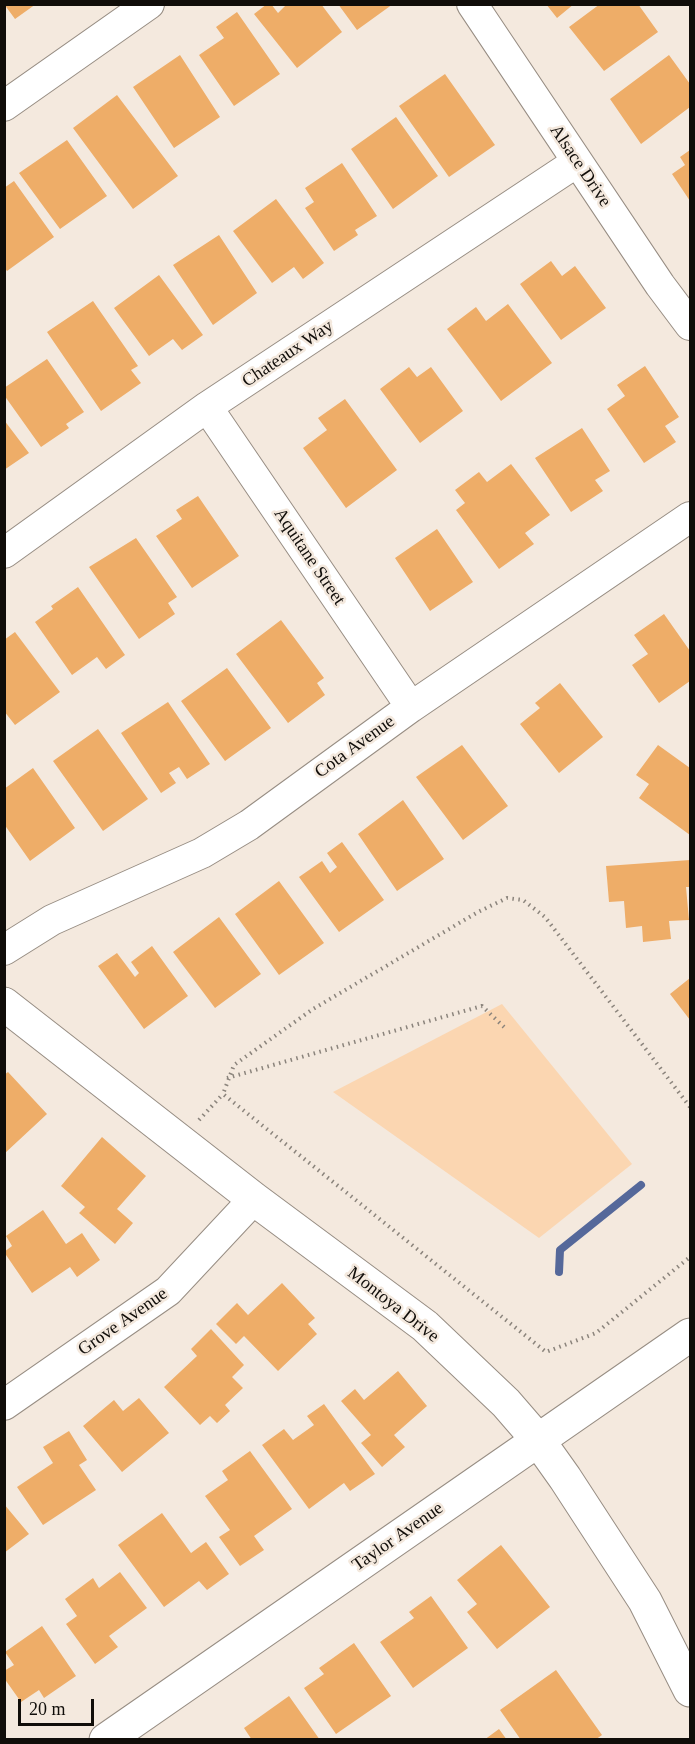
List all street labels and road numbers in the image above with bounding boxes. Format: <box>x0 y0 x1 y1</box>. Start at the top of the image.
street label: Alsace Drive <box>545 121 615 211</box>
street label: Chateaux Way <box>238 316 338 392</box>
street label: Aquitane Street <box>269 504 349 610</box>
street label: Cota Avenue <box>311 711 399 783</box>
street label: Montoya Drive <box>343 1262 443 1348</box>
street label: Grove Avenue <box>74 1283 172 1361</box>
street label: Taylor Avenue <box>348 1498 448 1576</box>

